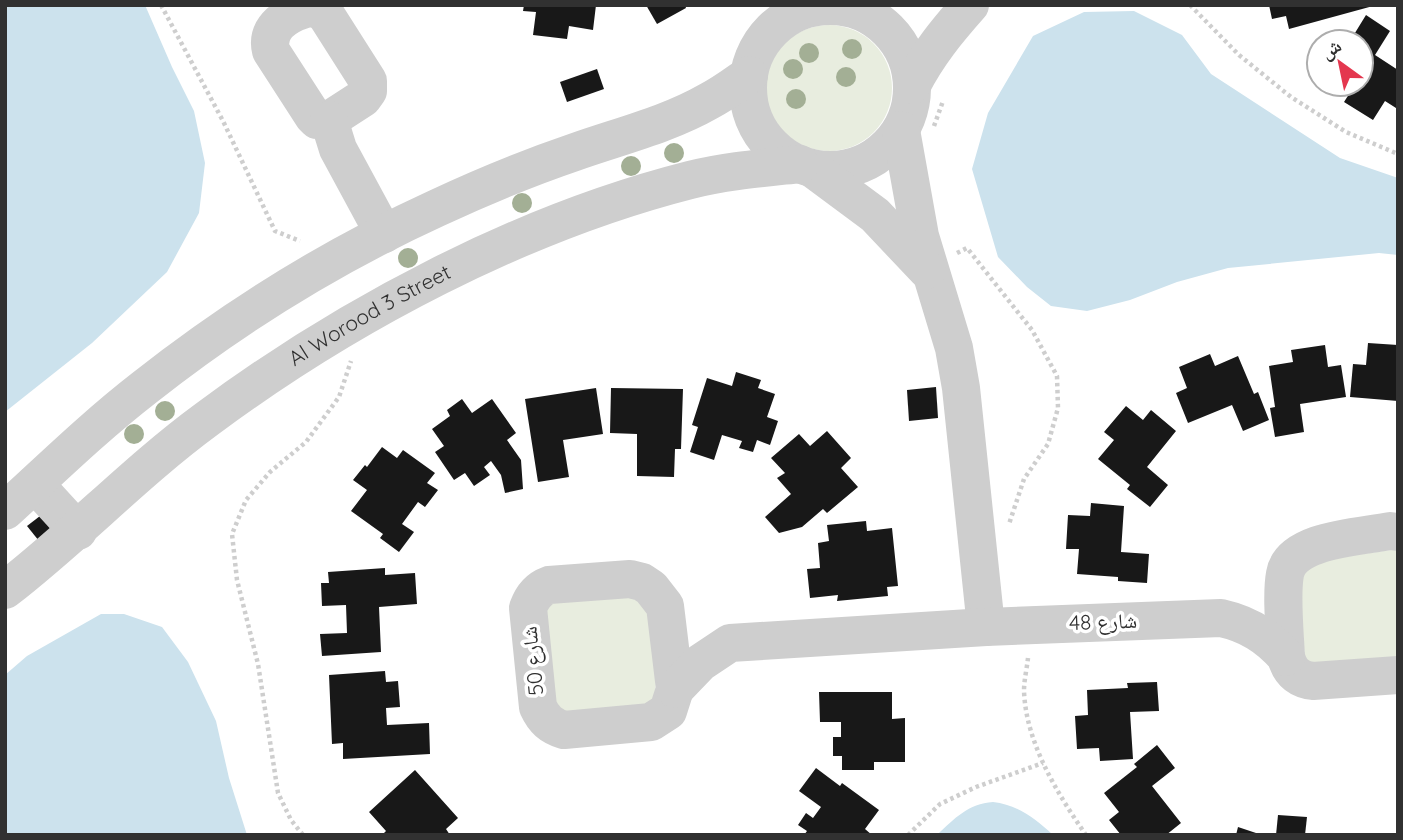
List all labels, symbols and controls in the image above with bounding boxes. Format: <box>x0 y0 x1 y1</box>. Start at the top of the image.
north arrow <box>1305 28 1375 98</box>
text: ش <box>1316 33 1346 64</box>
street label: Al Worood 3 Street <box>283 258 455 371</box>
street label: شارع 48 <box>1068 607 1137 636</box>
street label: شارع 50 <box>515 625 550 697</box>

